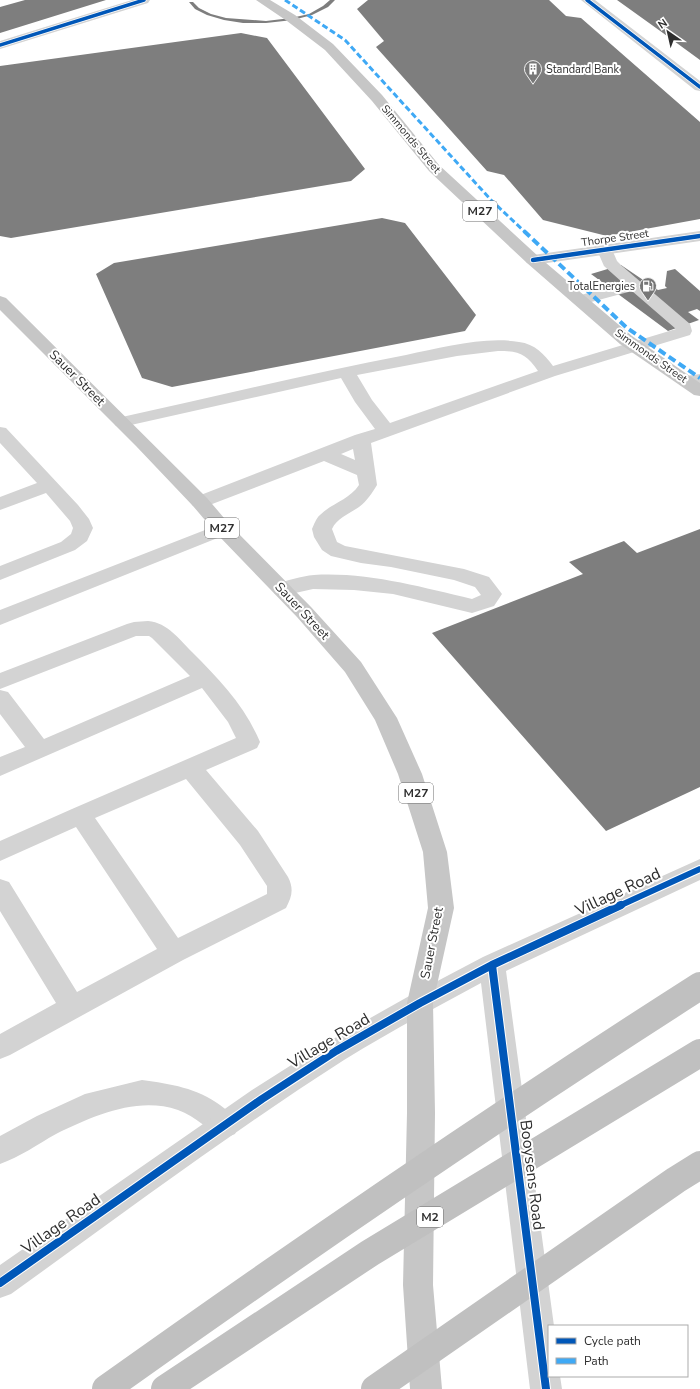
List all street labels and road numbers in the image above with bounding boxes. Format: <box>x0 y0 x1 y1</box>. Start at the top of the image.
street label: Simmonds Street <box>378 102 444 177</box>
road number: M27 <box>463 201 497 221</box>
street label: Thorpe Street <box>580 226 650 250</box>
street label: Simmonds Street <box>612 325 690 387</box>
street label: Sauer Street <box>45 346 109 410</box>
road number: M27 <box>205 518 239 538</box>
street label: Sauer Street <box>271 578 334 644</box>
road number: M27 <box>399 783 433 803</box>
street label: Village Road <box>571 863 664 922</box>
street label: Sauer Street <box>416 905 448 980</box>
street label: Village Road <box>283 1008 374 1075</box>
street label: Booysens Road <box>514 1119 550 1231</box>
street label: Village Road <box>16 1189 105 1260</box>
road number: M2 <box>417 1207 443 1227</box>

